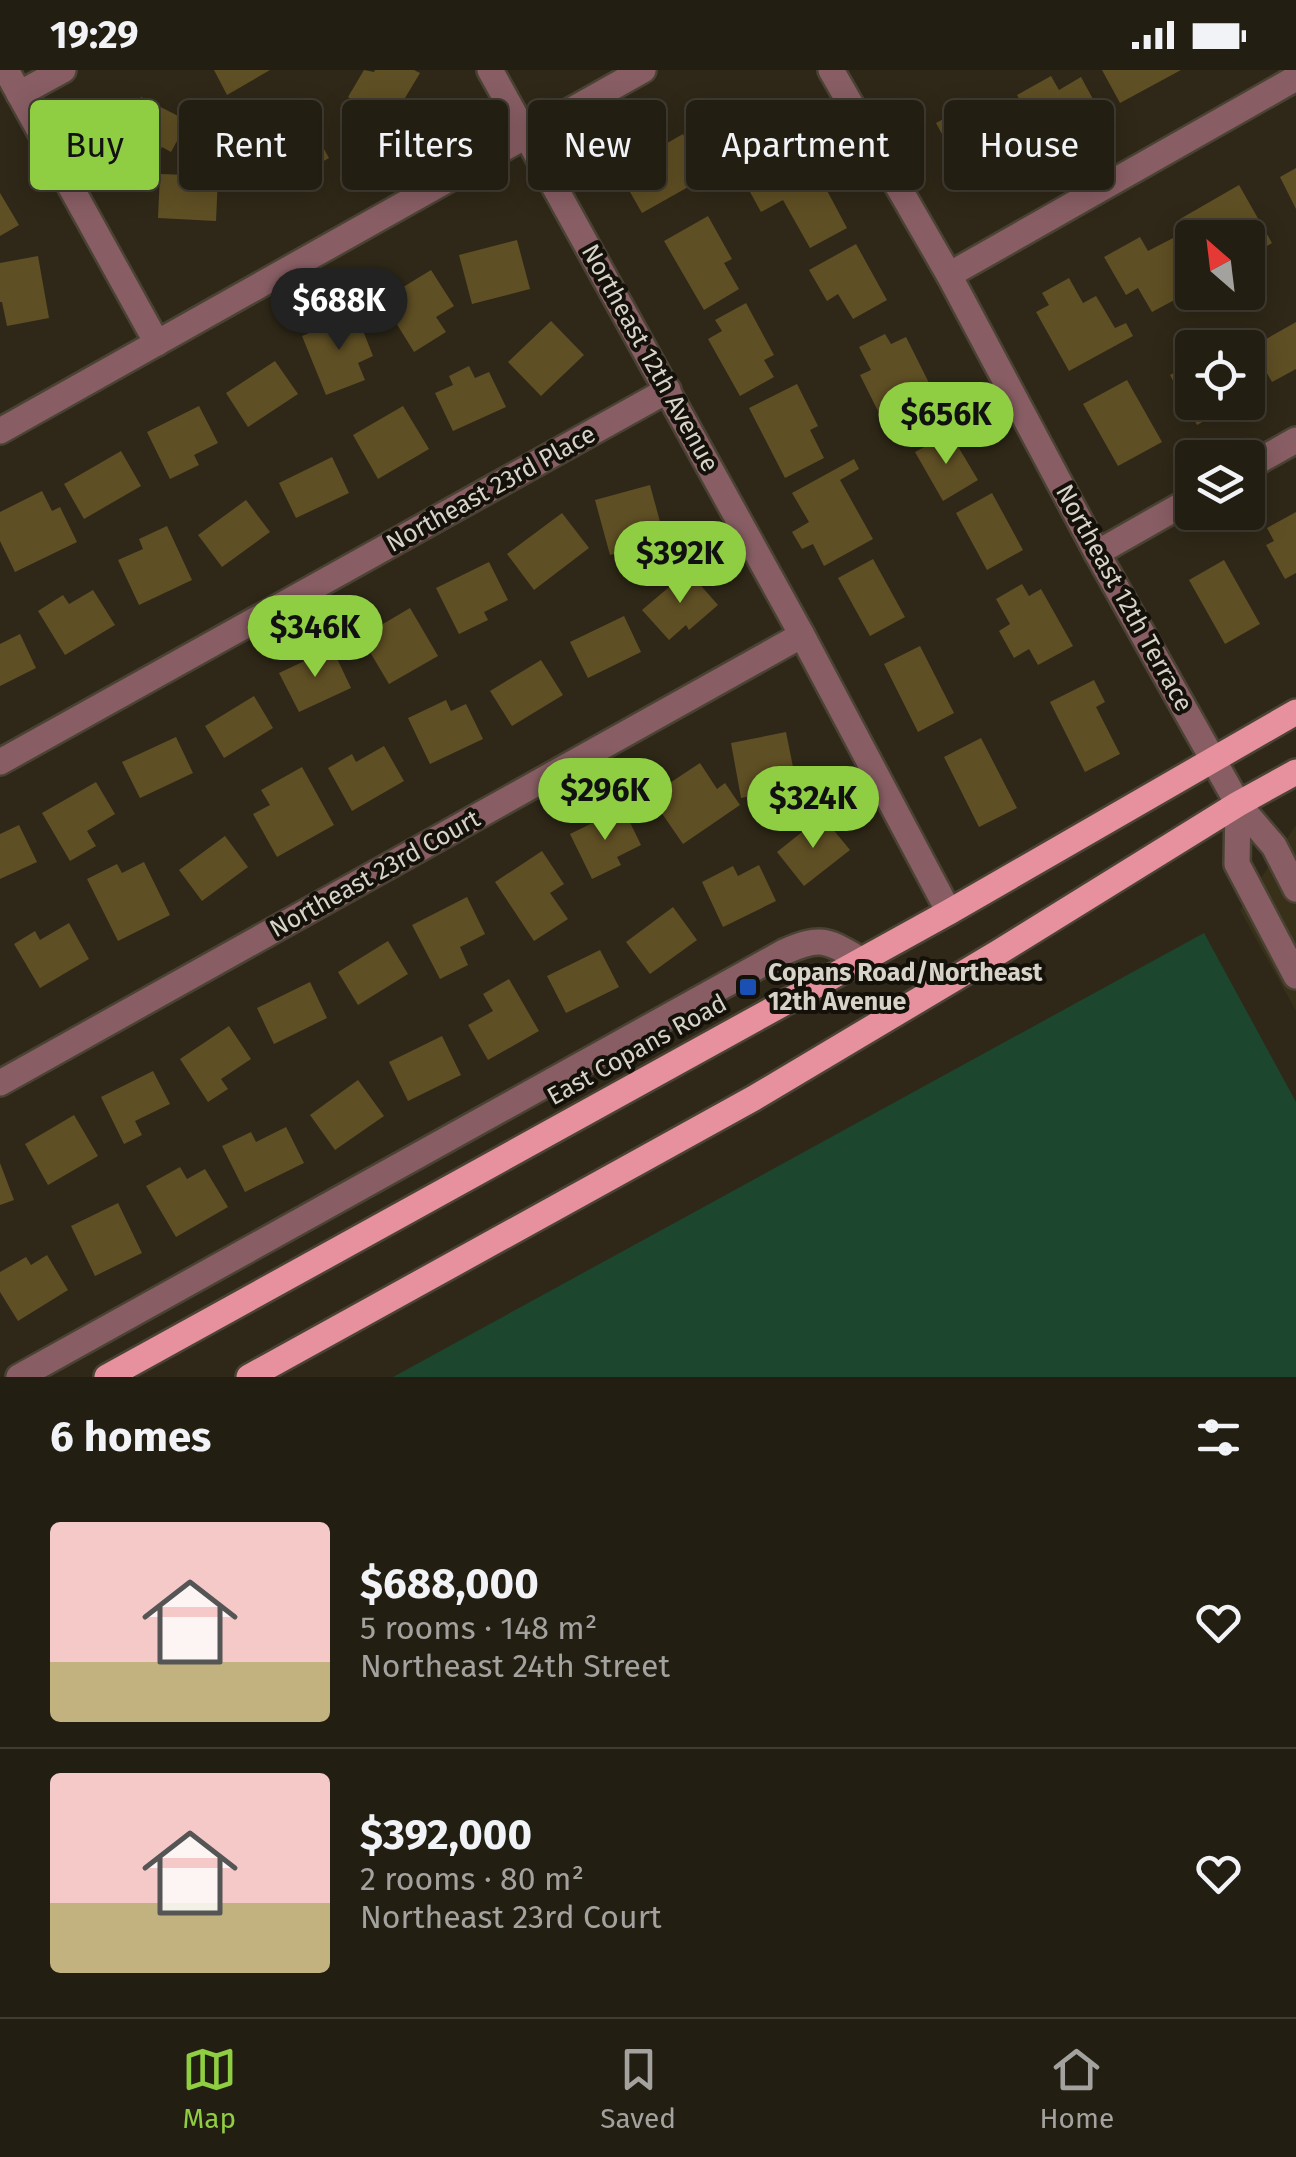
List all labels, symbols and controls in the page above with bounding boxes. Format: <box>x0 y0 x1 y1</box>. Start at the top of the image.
text: 19:29 <box>50 12 139 58</box>
chip: Buy <box>30 100 159 190</box>
chip: Rent <box>179 100 322 190</box>
chip: Filters <box>342 100 508 190</box>
chip: New <box>528 100 666 190</box>
chip: Apartment <box>686 100 924 190</box>
chip: House <box>944 100 1114 190</box>
north arrow <box>1175 220 1265 310</box>
map controls <box>1175 220 1265 530</box>
street label: Northeast 12th Avenue <box>575 239 725 477</box>
pin: $688K <box>269 268 409 353</box>
text: $688K <box>292 281 386 319</box>
button: locate <box>1175 330 1265 420</box>
pin: $656K <box>876 382 1016 467</box>
text: $656K <box>901 395 991 433</box>
street label: Northeast 23rd Place <box>381 419 601 559</box>
button: layers <box>1175 440 1265 530</box>
street label: Northeast 12th Terrace <box>1049 479 1199 717</box>
pin: $392K <box>610 521 750 606</box>
text: $392K <box>636 534 724 572</box>
pin: $346K <box>245 595 385 680</box>
text: $346K <box>270 608 360 646</box>
pin: $296K <box>535 758 675 843</box>
pin: $324K <box>743 766 883 851</box>
text: $296K <box>560 771 650 809</box>
text: $324K <box>769 779 857 817</box>
street label: Northeast 23rd Court <box>265 803 486 944</box>
place label: Copans Road/Northeast 12th Avenue <box>768 958 1043 1017</box>
marker: Copans Road/Northeast 12th Avenue <box>737 976 759 998</box>
street label: East Copans Road <box>542 988 732 1112</box>
icon: filters <box>1191 1410 1246 1465</box>
text: 6 homes <box>50 1412 211 1462</box>
text: $688,000 <box>360 1559 539 1609</box>
icon: home <box>130 1562 250 1682</box>
icon: heart <box>1191 1595 1246 1650</box>
text: 5 rooms · 148 m² <box>360 1609 597 1647</box>
text: Northeast 24th Street <box>360 1647 670 1685</box>
text: $392,000 <box>360 1810 532 1860</box>
icon: home <box>130 1813 250 1933</box>
icon: heart <box>1191 1846 1246 1901</box>
text: 2 rooms · 80 m² <box>360 1860 584 1898</box>
text: Northeast 23rd Court <box>360 1898 662 1936</box>
tab: Map <box>182 2042 237 2135</box>
tab: Saved <box>600 2042 676 2135</box>
tab: Home <box>1040 2042 1114 2135</box>

